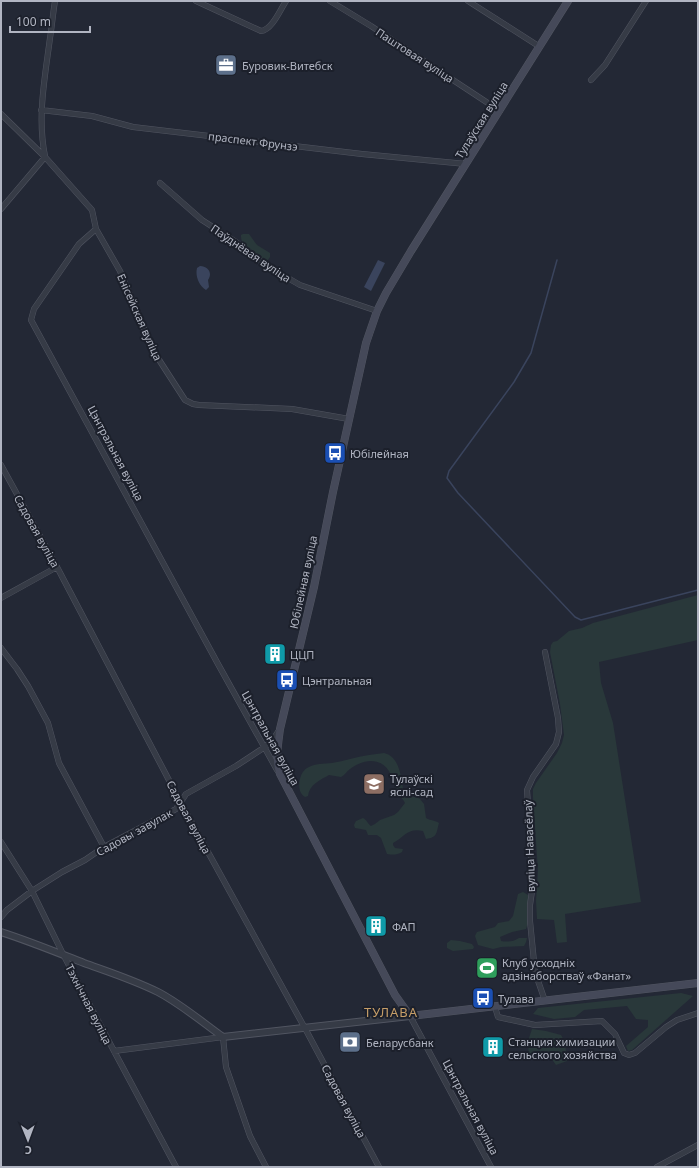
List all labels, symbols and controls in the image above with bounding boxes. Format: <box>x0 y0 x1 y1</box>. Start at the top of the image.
scale bar <box>10 8 90 34</box>
text: 100 m <box>16 13 51 30</box>
street label: Паштовая вуліца <box>373 24 457 86</box>
office icon: Буровик-Витебск <box>213 52 239 78</box>
place label: Буровик-Витебск <box>242 58 333 73</box>
street label: Тулаўская вуліца <box>451 79 511 161</box>
street label: праспект Фрунзэ <box>207 128 299 154</box>
street label: Паўднёвая вуліца <box>208 221 294 285</box>
street label: Енісейская вуліца <box>114 271 166 363</box>
street label: Цэнтральная вуліца <box>84 403 148 503</box>
bus stop icon: Юбілейная <box>322 440 348 466</box>
place label: Юбілейная <box>350 446 409 461</box>
street label: Садовая вуліца <box>11 492 63 570</box>
street label: Юбілейная вуліца <box>286 534 320 630</box>
building icon: ЦЦП <box>262 641 288 667</box>
place label: ЦЦП <box>290 647 314 662</box>
bus stop icon: Цэнтральная <box>274 667 300 693</box>
place label: Цэнтральная <box>302 673 372 688</box>
street label: Цэнтральная вуліца <box>239 688 303 788</box>
school or university icon: Тулаўскі яслі-сад <box>361 771 387 797</box>
place label: Тулаўскі яслі-сад <box>390 771 433 799</box>
street label: Садовая вуліца <box>163 778 215 856</box>
street label: вуліца Навасёлаў <box>520 799 538 892</box>
street label: Садовы завулак <box>93 805 175 859</box>
building icon: ФАП <box>363 913 389 939</box>
place label: ФАП <box>392 919 416 934</box>
sports icon: Клуб усходніх адзінаборстваў «Фанат» <box>474 955 500 981</box>
place label: Клуб усходніх адзінаборстваў «Фанат» <box>502 955 631 983</box>
street label: Тэхнічная вуліца <box>62 961 116 1047</box>
bus stop icon: Тулава <box>470 985 496 1011</box>
place label: Тулава <box>498 991 534 1006</box>
district label: ТУЛАВА <box>364 1003 418 1021</box>
bank icon: Беларусбанк <box>337 1029 363 1055</box>
building icon: Станция химизации сельского хозяйства <box>480 1034 506 1060</box>
place label: Станция химизации сельского хозяйства <box>508 1034 617 1062</box>
place label: Беларусбанк <box>366 1035 434 1050</box>
street label: Цэнтральная вуліца <box>439 1057 503 1157</box>
street label: Садовая вуліца <box>318 1062 370 1140</box>
north arrow <box>8 1120 48 1160</box>
text: С <box>24 1143 32 1158</box>

